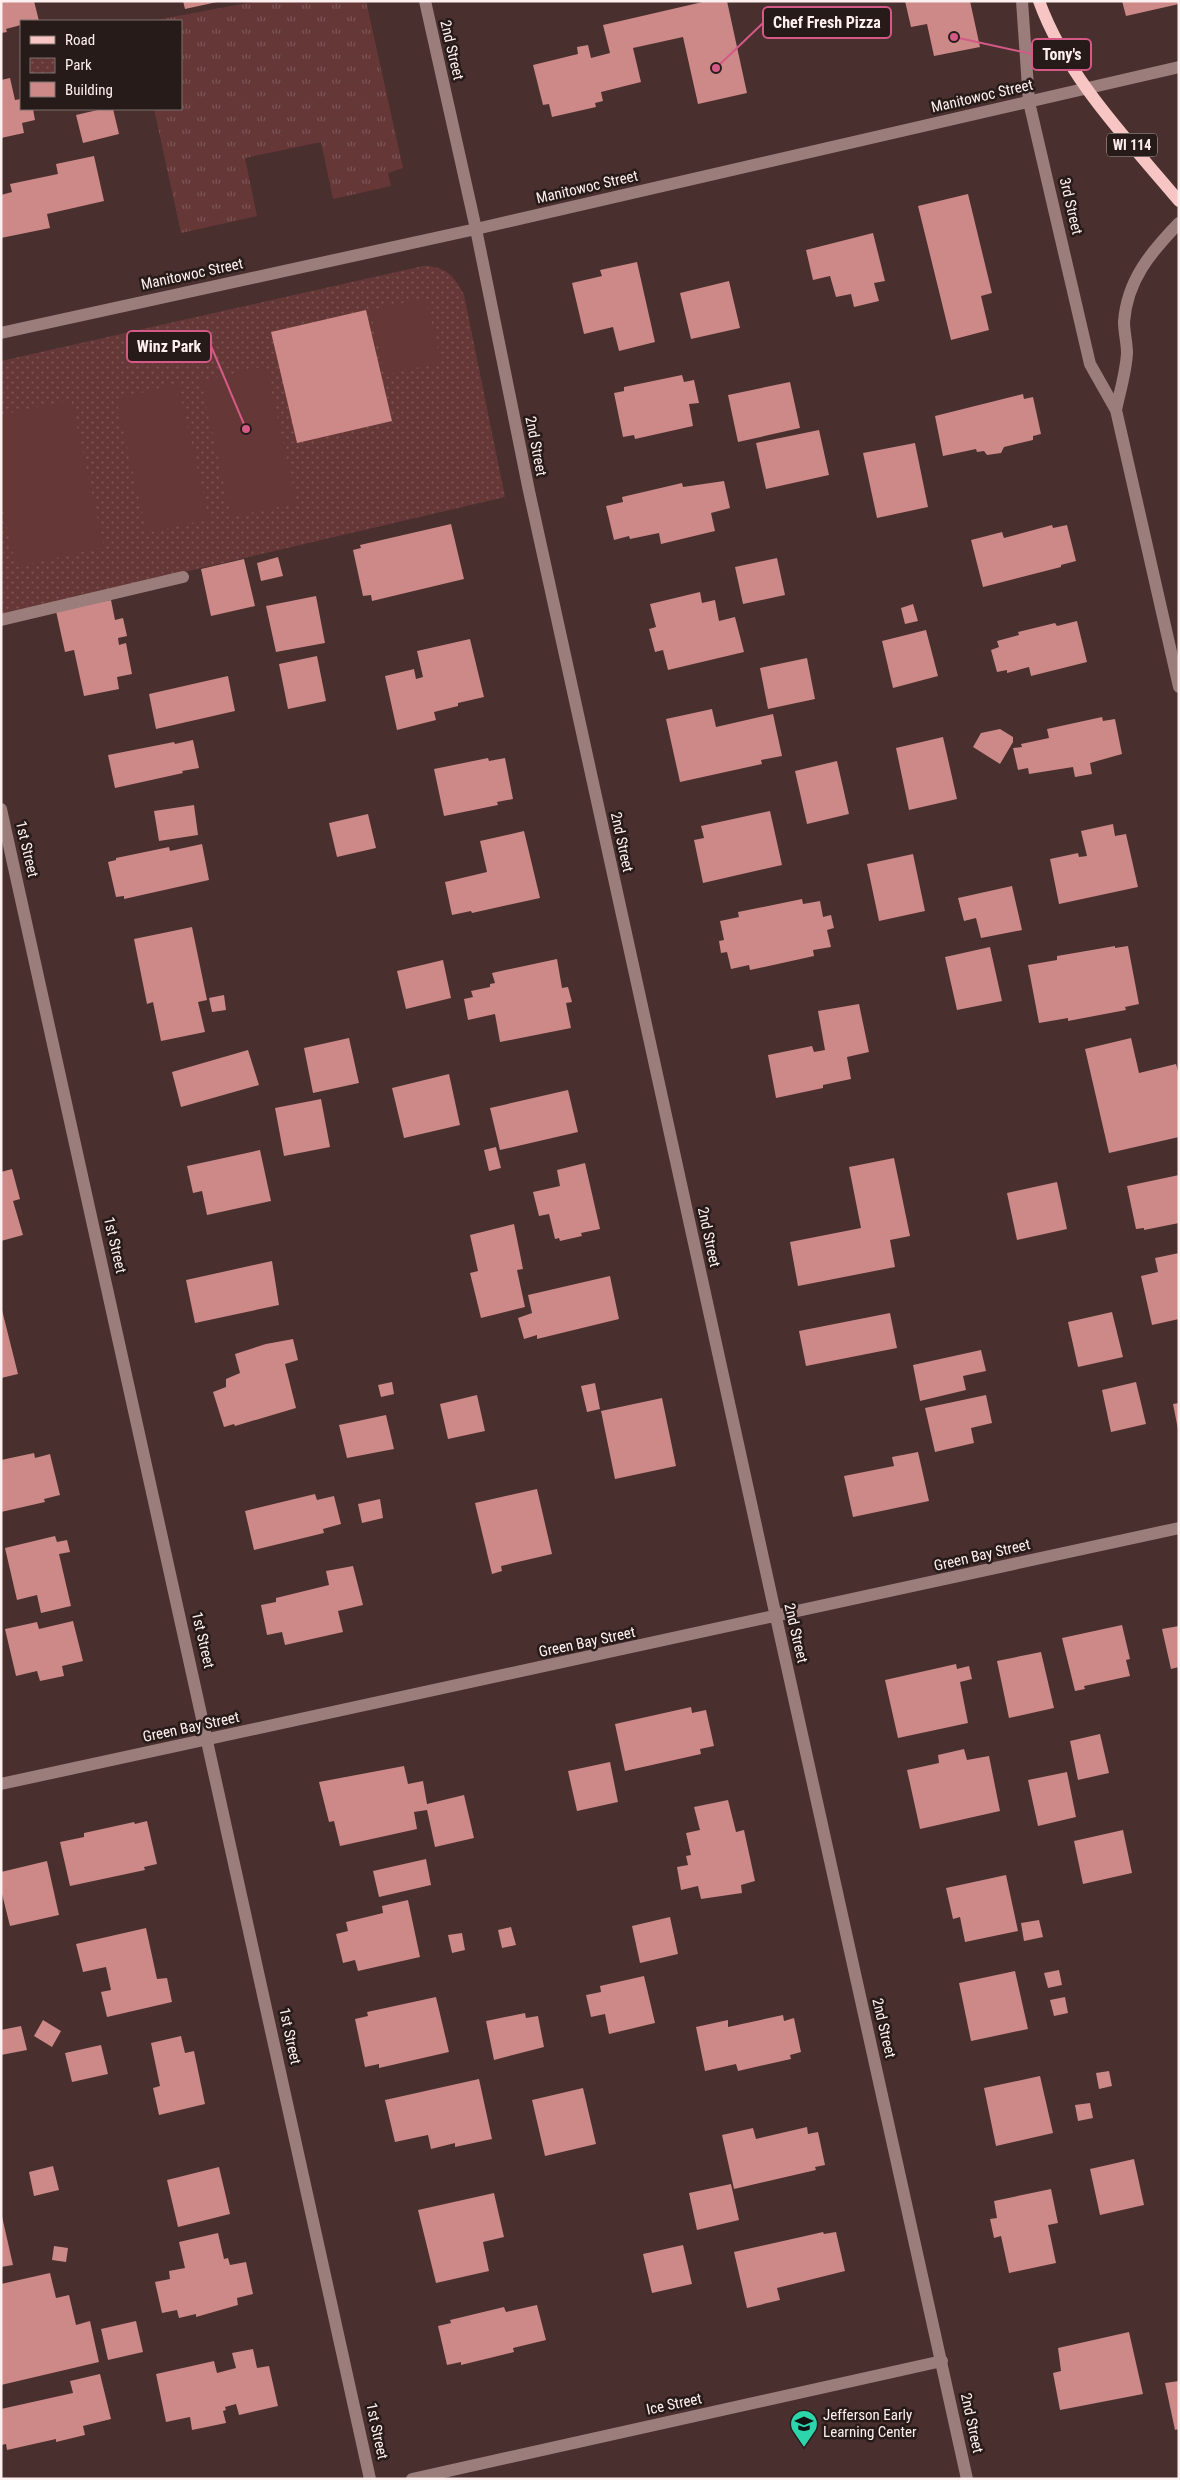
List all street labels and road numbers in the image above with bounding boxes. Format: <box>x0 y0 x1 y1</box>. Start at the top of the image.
street label: 2nd Street <box>436 18 468 82</box>
street label: Manitowoc Street <box>929 76 1035 116</box>
road number: WI 114 <box>1107 134 1157 156</box>
street label: Manitowoc Street <box>534 167 640 207</box>
street label: 3rd Street <box>1056 176 1086 236</box>
street label: Manitowoc Street <box>139 254 245 294</box>
street label: 2nd Street <box>521 414 551 478</box>
street label: 2nd Street <box>607 810 637 874</box>
street label: 1st Street <box>12 819 42 879</box>
street label: 2nd Street <box>694 1205 724 1269</box>
street label: 1st Street <box>100 1215 130 1275</box>
street label: Green Bay Street <box>932 1535 1032 1575</box>
street label: 2nd Street <box>780 1601 812 1665</box>
street label: 1st Street <box>188 1610 218 1670</box>
street label: Green Bay Street <box>537 1623 637 1661</box>
street label: Green Bay Street <box>141 1708 241 1746</box>
street label: 2nd Street <box>868 1996 900 2060</box>
street label: 1st Street <box>275 2006 305 2066</box>
street label: Ice Street <box>645 2389 703 2419</box>
street label: 2nd Street <box>957 2391 987 2455</box>
street label: 1st Street <box>362 2401 392 2461</box>

